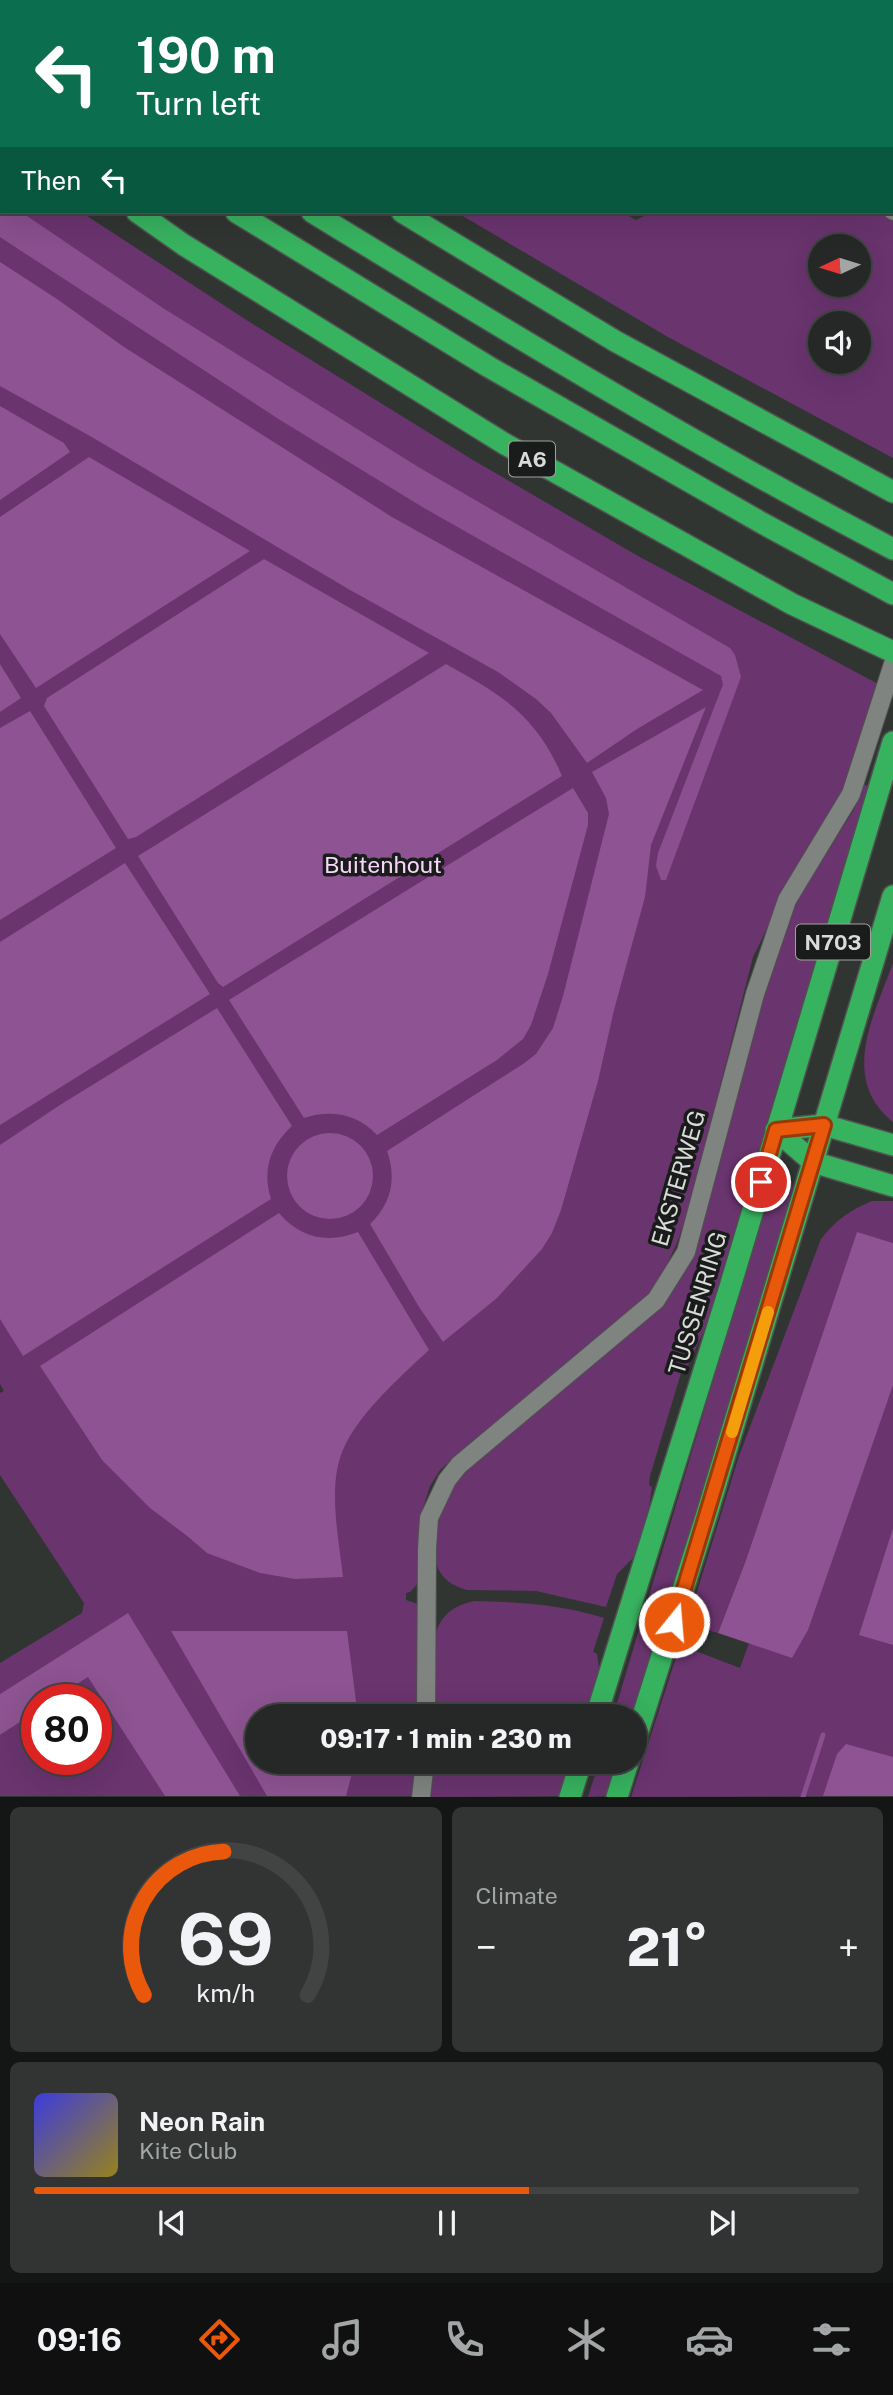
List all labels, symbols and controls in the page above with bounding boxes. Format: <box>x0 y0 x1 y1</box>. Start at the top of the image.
text: 190 m <box>136 26 276 84</box>
icon: left <box>21 28 112 119</box>
text: Turn left <box>136 85 261 122</box>
icon: left <box>95 161 133 199</box>
text: Then <box>21 165 81 196</box>
north arrow <box>808 234 872 298</box>
map controls <box>808 234 871 374</box>
button: sound <box>808 311 871 374</box>
road number: A6 <box>509 442 555 476</box>
park label: Buitenhout <box>324 851 442 878</box>
road number: N703 <box>796 925 870 960</box>
street label: EKSTERWEG <box>646 1107 710 1249</box>
pin <box>731 1152 791 1212</box>
icon: arrive <box>742 1163 780 1201</box>
street label: TUSSENRING <box>662 1228 732 1378</box>
position arrow <box>637 1585 711 1659</box>
speed limit sign: 80 <box>21 1684 112 1775</box>
text: 09:17 · 1 min · 230 m <box>320 1723 572 1754</box>
text: Climate <box>476 1882 558 1909</box>
text: 69 <box>178 1897 274 1982</box>
text: 21° <box>626 1917 708 1978</box>
text: − <box>476 1925 497 1970</box>
text: + <box>838 1925 859 1970</box>
text: km/h <box>196 1978 255 2008</box>
text: Neon Rain <box>139 2106 265 2137</box>
text: Kite Club <box>139 2137 237 2164</box>
icon: previous <box>153 2204 191 2242</box>
icon: pause <box>428 2204 466 2242</box>
icon: next <box>703 2204 741 2242</box>
icon: directions <box>195 2315 244 2364</box>
icon: music <box>318 2315 367 2364</box>
icon: phone <box>440 2315 489 2364</box>
icon: climate <box>562 2315 611 2364</box>
icon: car <box>685 2315 734 2364</box>
icon: filters <box>807 2315 856 2364</box>
text: 09:16 <box>37 2321 122 2358</box>

